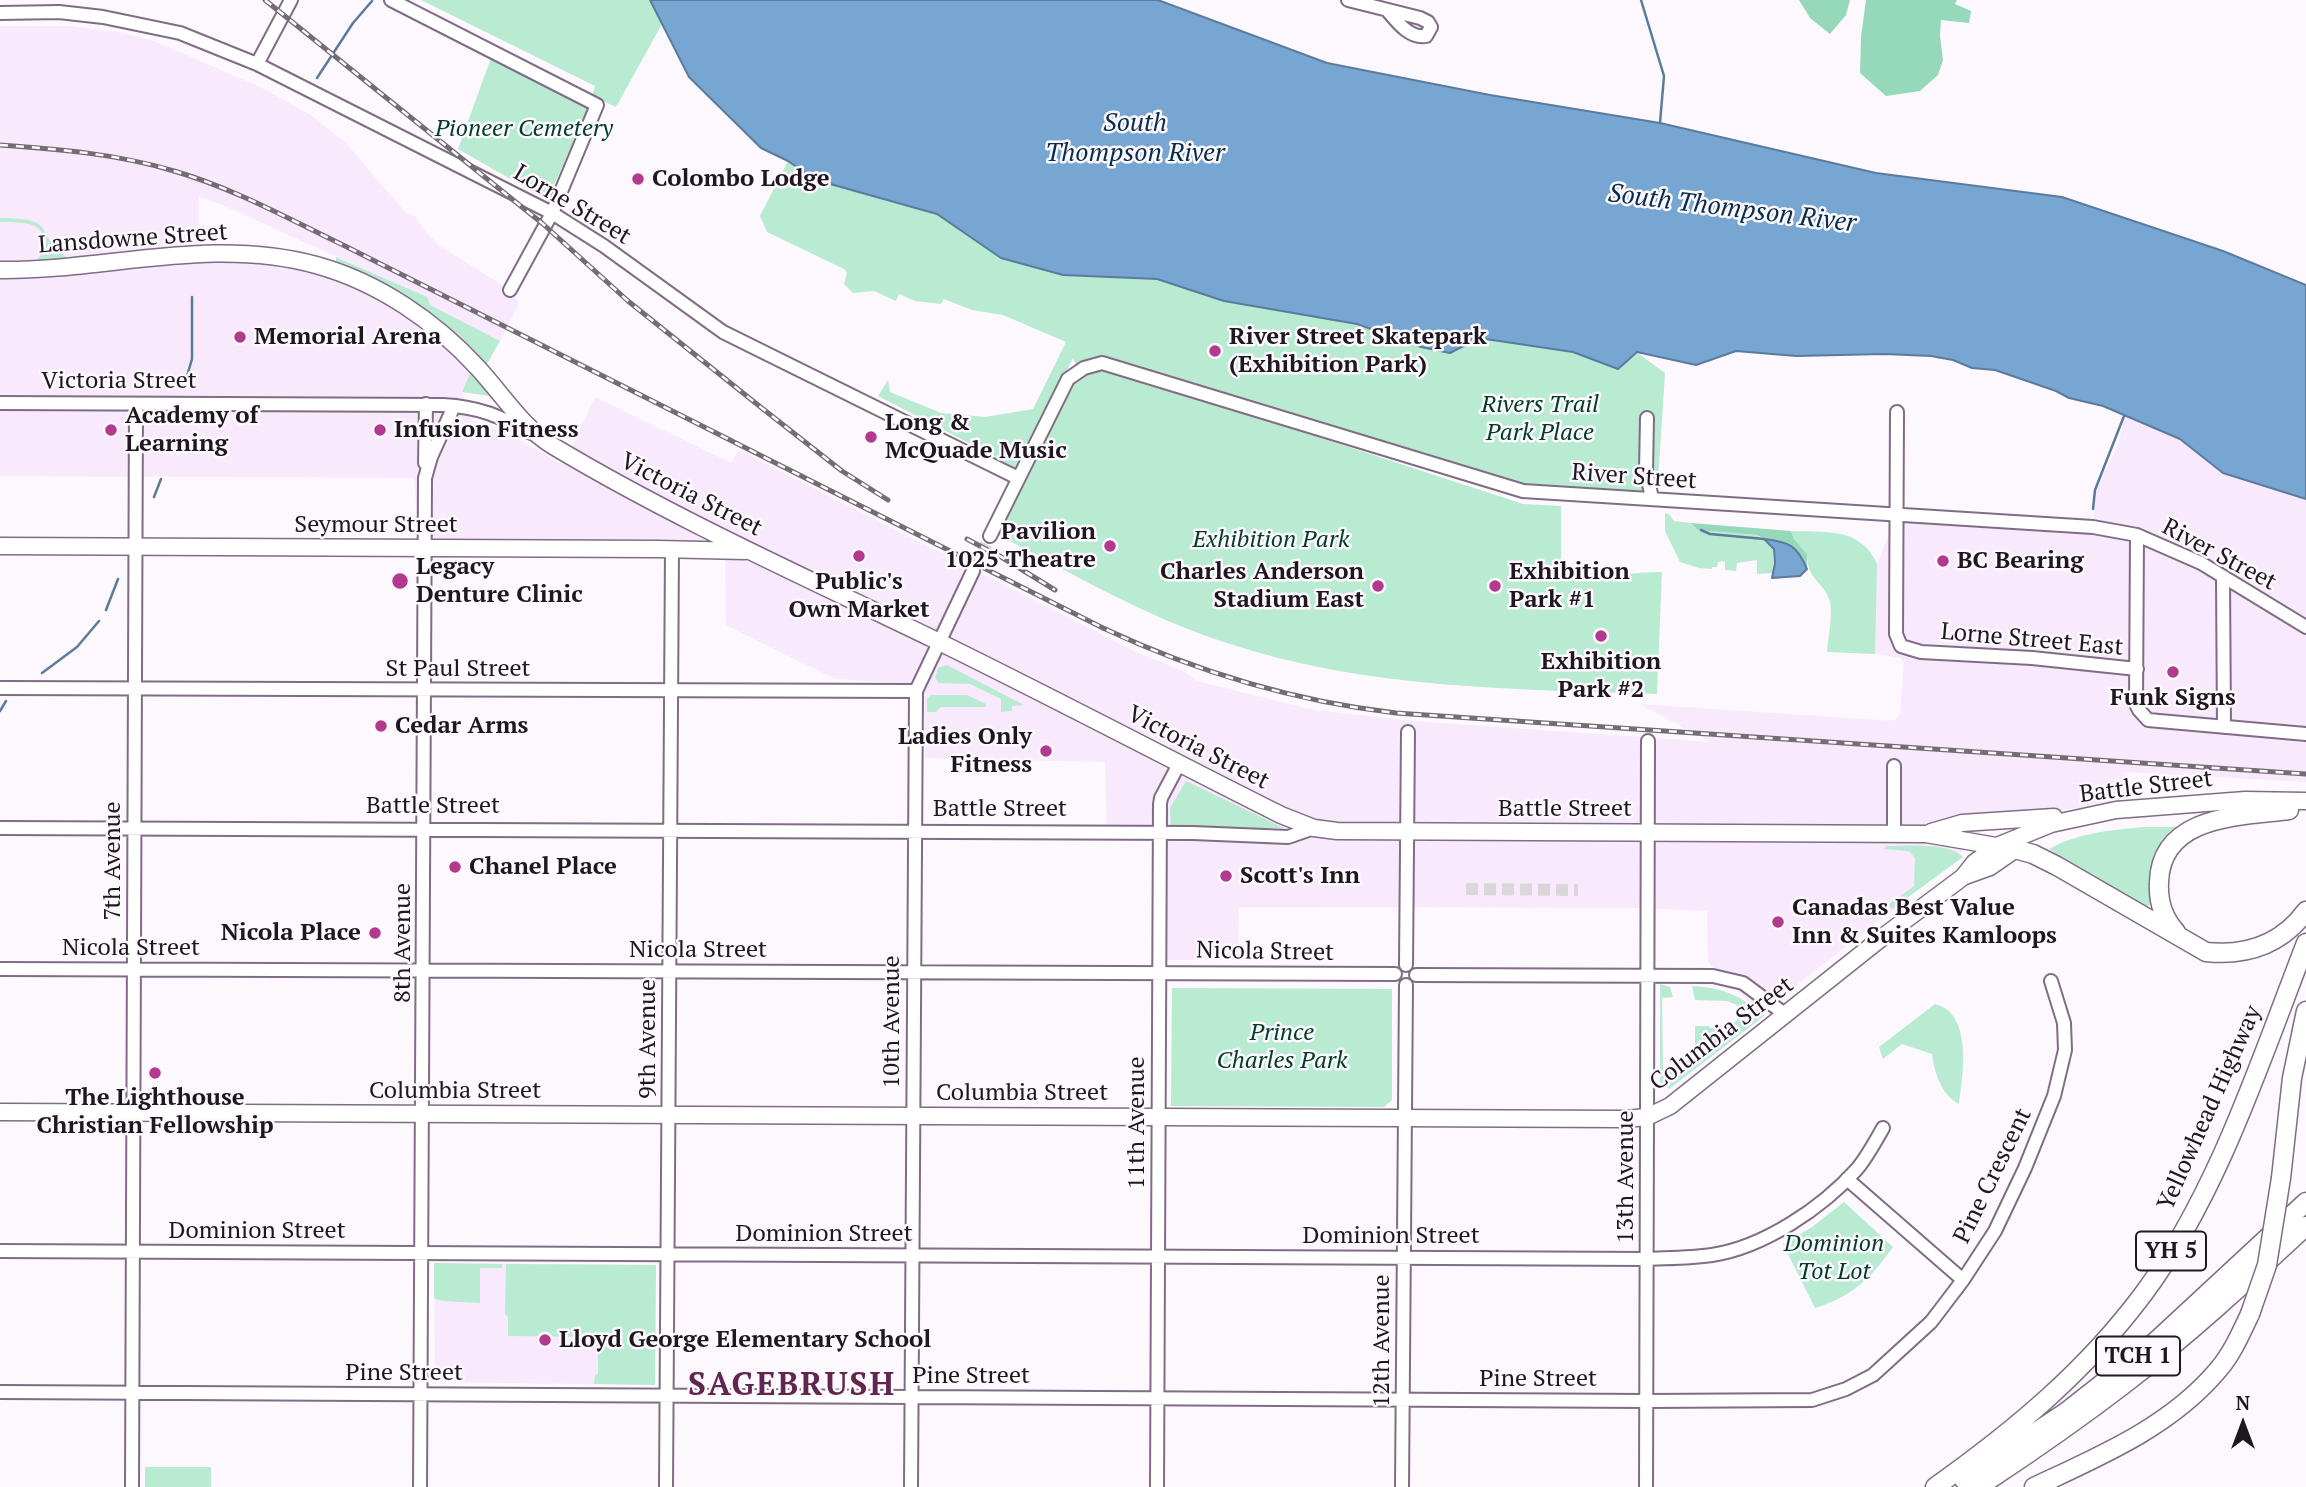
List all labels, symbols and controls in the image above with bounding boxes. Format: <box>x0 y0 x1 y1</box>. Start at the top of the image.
water label: South Thompson River <box>1045 108 1225 170</box>
park label: Pioneer Cemetery <box>435 115 613 143</box>
street label: Lorne Street <box>508 159 636 251</box>
place label: Colombo Lodge <box>652 165 830 193</box>
marker: Colombo Lodge <box>630 171 646 187</box>
water label: South Thompson River <box>1606 178 1858 240</box>
street label: Lansdowne Street <box>37 218 229 260</box>
place label: Memorial Arena <box>254 323 441 351</box>
place label: River Street Skatepark (Exhibition Park) <box>1229 323 1487 379</box>
marker: Memorial Arena <box>232 329 248 345</box>
marker: River Street Skatepark (Exhibition Park) <box>1207 343 1223 359</box>
street label: Victoria Street <box>41 367 197 395</box>
park label: Rivers Trail Park Place <box>1481 391 1599 447</box>
place label: Academy of Learning <box>125 402 258 458</box>
place label: Long & McQuade Music <box>885 409 1067 465</box>
place label: Infusion Fitness <box>394 416 579 444</box>
marker: Academy of Learning <box>103 422 119 438</box>
marker: Infusion Fitness <box>372 422 388 438</box>
marker: Long & McQuade Music <box>863 429 879 445</box>
street label: Victoria Street <box>615 447 767 543</box>
street label: River Street <box>1570 458 1698 496</box>
street label: Seymour Street <box>294 511 458 539</box>
street label: River Street <box>2157 513 2281 597</box>
place label: Pavilion 1025 Theatre <box>945 518 1096 574</box>
park label: Exhibition Park <box>1193 526 1349 554</box>
marker: Pavilion 1025 Theatre <box>1102 538 1118 554</box>
place label: BC Bearing <box>1957 547 2084 575</box>
marker: Public's Own Market <box>851 548 867 564</box>
place label: Legacy Denture Clinic <box>416 553 583 609</box>
marker: BC Bearing <box>1935 553 1951 569</box>
place label: Charles Anderson Stadium East <box>1160 558 1364 614</box>
place label: Exhibition Park #1 <box>1509 558 1630 614</box>
place label: Public's Own Market <box>789 568 929 624</box>
marker: Legacy Denture Clinic <box>390 571 410 591</box>
marker: Charles Anderson Stadium East <box>1370 578 1386 594</box>
marker: Exhibition Park #1 <box>1487 578 1503 594</box>
street label: Lorne Street East <box>1940 618 2124 662</box>
marker: Exhibition Park #2 <box>1593 628 1609 644</box>
place label: Exhibition Park #2 <box>1541 648 1661 704</box>
street label: St Paul Street <box>386 655 530 683</box>
marker: Funk Signs <box>2165 664 2181 680</box>
place label: Funk Signs <box>2110 684 2236 712</box>
street label: Victoria Street <box>1122 700 1274 796</box>
place label: Cedar Arms <box>395 712 528 740</box>
marker: Cedar Arms <box>373 718 389 734</box>
place label: Ladies Only Fitness <box>898 723 1032 779</box>
marker: Ladies Only Fitness <box>1038 743 1054 759</box>
street label: Battle Street <box>2078 765 2214 809</box>
street label: Battle Street <box>366 792 500 820</box>
street label: Battle Street <box>933 795 1067 823</box>
street label: Battle Street <box>1498 795 1632 823</box>
street label: 7th Avenue <box>99 801 127 921</box>
place label: Chanel Place <box>469 853 617 881</box>
marker: Chanel Place <box>447 859 463 875</box>
place label: Scott's Inn <box>1240 862 1360 890</box>
marker: Scott's Inn <box>1218 868 1234 884</box>
street label: 8th Avenue <box>389 883 417 1003</box>
place label: Canadas Best Value Inn & Suites Kamloops <box>1792 894 2057 950</box>
marker: Canadas Best Value Inn & Suites Kamloops <box>1770 914 1786 930</box>
place label: Nicola Place <box>221 919 361 947</box>
marker: Nicola Place <box>367 925 383 941</box>
street label: Nicola Street <box>62 934 200 962</box>
street label: Nicola Street <box>629 936 767 964</box>
street label: Nicola Street <box>1196 936 1334 968</box>
street label: 10th Avenue <box>878 956 906 1088</box>
street label: Columbia Street <box>1645 971 1799 1097</box>
street label: 9th Avenue <box>634 979 662 1099</box>
street label: Yellowhead Highway <box>2152 1001 2268 1215</box>
park label: Prince Charles Park <box>1216 1019 1348 1075</box>
street label: 11th Avenue <box>1123 1057 1151 1189</box>
marker: The Lighthouse Christian Fellowship <box>147 1065 163 1081</box>
street label: Columbia Street <box>369 1077 541 1105</box>
street label: Columbia Street <box>936 1079 1108 1107</box>
place label: The Lighthouse Christian Fellowship <box>36 1084 274 1140</box>
street label: Pine Crescent <box>1948 1104 2038 1248</box>
street label: 13th Avenue <box>1612 1111 1640 1243</box>
street label: Dominion Street <box>168 1217 346 1245</box>
street label: Dominion Street <box>735 1220 913 1248</box>
street label: Dominion Street <box>1302 1222 1480 1250</box>
park label: Dominion Tot Lot <box>1784 1230 1884 1286</box>
road number: YH 5 <box>2136 1232 2206 1270</box>
street label: 12th Avenue <box>1368 1275 1396 1407</box>
place label: Lloyd George Elementary School <box>559 1326 931 1354</box>
marker: Lloyd George Elementary School <box>537 1332 553 1348</box>
road number: TCH 1 <box>2096 1336 2180 1376</box>
street label: Pine Street <box>345 1359 463 1387</box>
street label: Pine Street <box>912 1362 1030 1390</box>
street label: Pine Street <box>1479 1365 1597 1393</box>
district label: SAGEBRUSH <box>689 1367 895 1405</box>
north arrow <box>2208 1389 2278 1459</box>
text: N <box>2236 1390 2250 1415</box>

